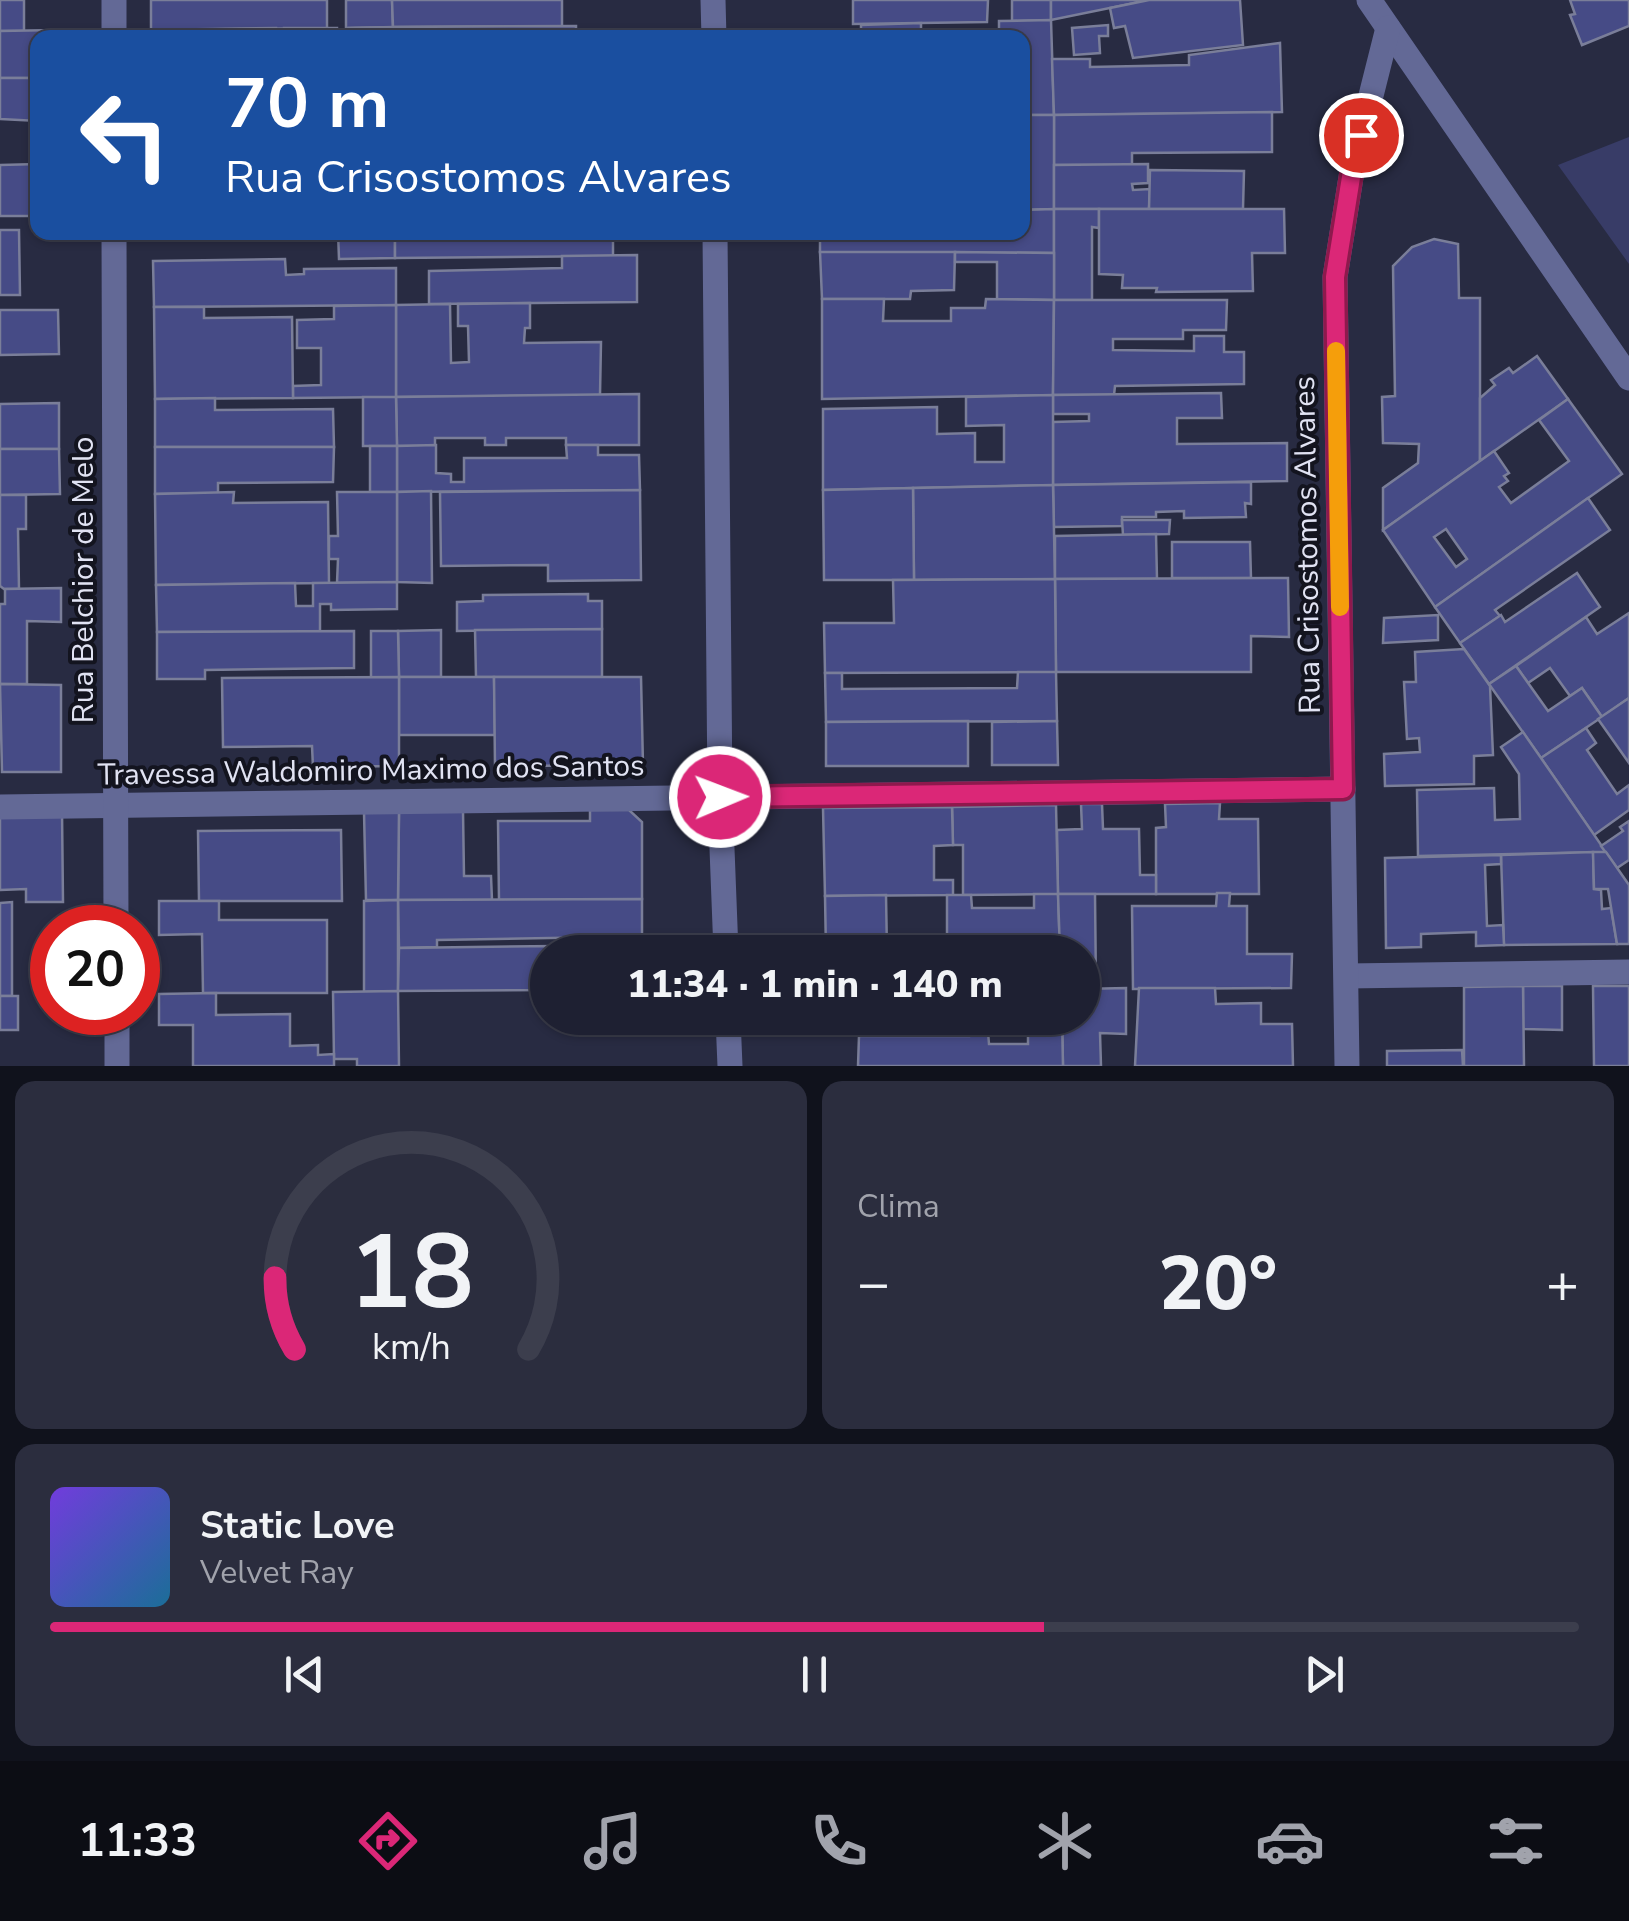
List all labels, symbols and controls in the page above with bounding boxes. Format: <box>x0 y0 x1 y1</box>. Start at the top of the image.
text: 70 m <box>225 56 389 152</box>
icon: left <box>60 70 190 200</box>
pin <box>1319 93 1404 178</box>
icon: arrive <box>1334 108 1389 163</box>
text: Rua Crisostomos Alvares <box>225 147 732 208</box>
street label: Rua Crisostomos Alvares <box>1284 376 1331 714</box>
street label: Rua Belchior de Melo <box>63 437 104 723</box>
street label: Travessa Waldomiro Maximo dos Santos <box>97 745 645 796</box>
position arrow <box>668 745 772 849</box>
speed limit sign: 20 <box>30 905 160 1035</box>
text: 11:34 · 1 min · 140 m <box>627 959 1003 1010</box>
text: Clima <box>857 1185 940 1228</box>
text: 18 <box>349 1202 473 1344</box>
text: 20° <box>1159 1233 1277 1335</box>
text: − <box>857 1246 890 1321</box>
text: + <box>1546 1246 1579 1321</box>
text: km/h <box>372 1323 450 1372</box>
text: Static Love <box>200 1500 395 1551</box>
text: Velvet Ray <box>200 1551 354 1594</box>
icon: previous <box>277 1647 332 1702</box>
icon: pause <box>787 1647 842 1702</box>
icon: next <box>1297 1647 1352 1702</box>
icon: directions <box>353 1806 423 1876</box>
icon: music <box>578 1806 648 1876</box>
icon: phone <box>804 1806 874 1876</box>
icon: climate <box>1030 1806 1100 1876</box>
icon: car <box>1255 1806 1325 1876</box>
icon: filters <box>1481 1806 1551 1876</box>
text: 11:33 <box>78 1811 197 1872</box>

